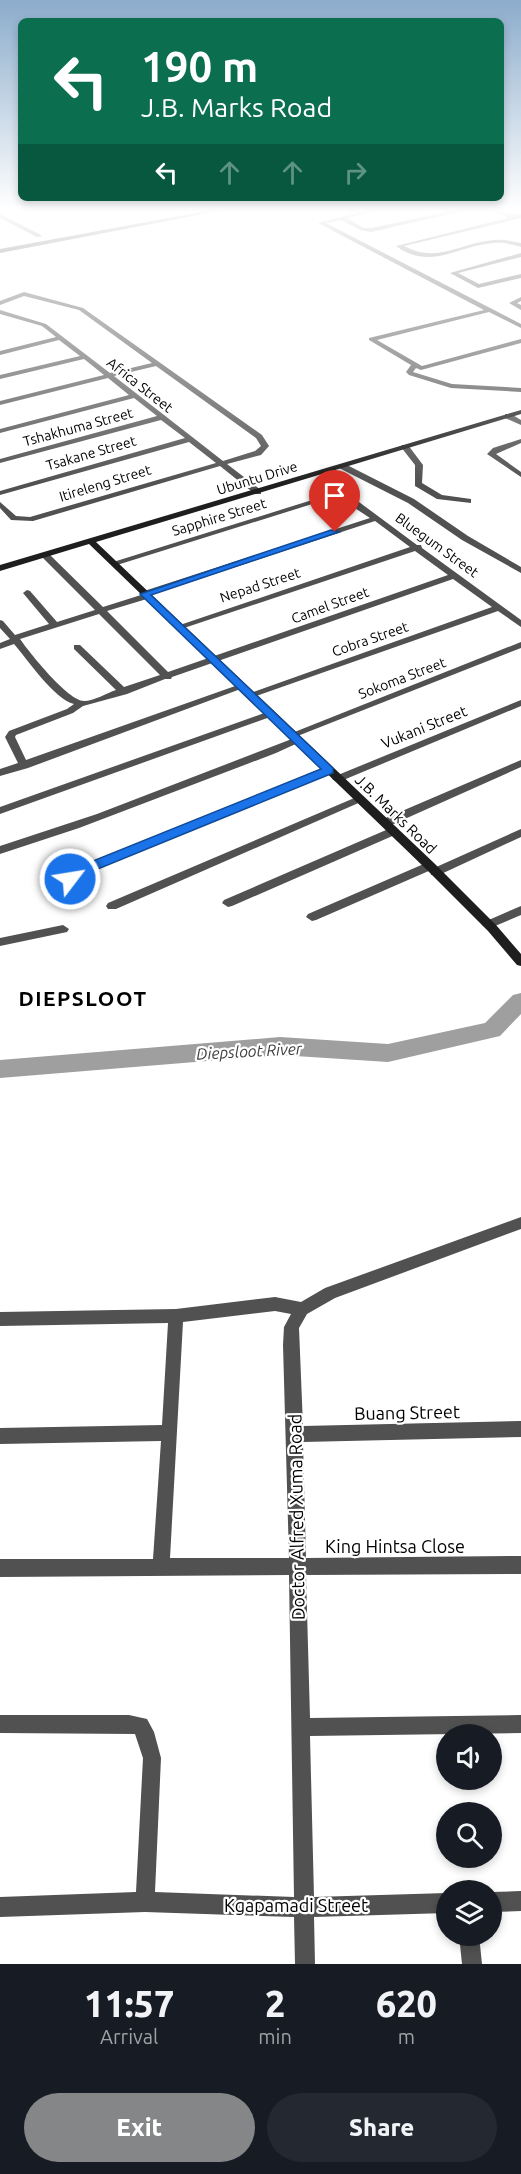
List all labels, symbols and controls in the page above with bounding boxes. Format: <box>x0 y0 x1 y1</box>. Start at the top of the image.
icon: left <box>42 42 120 120</box>
text: 190 m <box>141 43 258 90</box>
text: J.B. Marks Road <box>141 92 332 122</box>
icon: left <box>150 156 183 189</box>
icon: ahead <box>213 156 246 189</box>
icon: ahead <box>276 156 309 189</box>
icon: right <box>339 156 372 189</box>
street label: Africa Street <box>104 354 176 416</box>
street label: Tshakhuma Street <box>21 405 135 449</box>
street label: Tsakane Street <box>44 432 138 473</box>
street label: Ubuntu Drive <box>215 458 299 498</box>
street label: Itireleng Street <box>57 461 153 505</box>
pin <box>309 470 360 532</box>
icon: arrive <box>318 479 351 512</box>
street label: Sapphire Street <box>170 495 268 539</box>
street label: Bluegum Street <box>392 510 482 581</box>
street label: Nepad Street <box>218 564 303 606</box>
street label: Camel Street <box>289 583 372 626</box>
street label: Cobra Street <box>330 618 411 660</box>
street label: Sokoma Street <box>356 654 448 702</box>
street label: Vukani Street <box>379 702 469 752</box>
street label: J.B. Marks Road <box>352 771 440 857</box>
position arrow <box>38 847 102 911</box>
district label: DIEPSLOOT <box>18 986 148 1010</box>
water label: Diepsloot River <box>196 1039 303 1063</box>
street label: Buang Street <box>354 1401 460 1423</box>
street label: Doctor Alfred Xuma Road <box>284 1414 308 1620</box>
street label: King Hintsa Close <box>325 1536 465 1556</box>
map controls <box>436 1724 502 1946</box>
button: sound <box>436 1724 502 1790</box>
button: search <box>436 1802 502 1868</box>
button: layers <box>436 1880 502 1946</box>
street label: Kgapamadi Street <box>224 1895 368 1915</box>
text: 11:57 <box>84 1983 174 2024</box>
text: 2 <box>265 1983 285 2024</box>
text: 620 <box>376 1983 437 2024</box>
text: Arrival <box>100 2025 158 2048</box>
text: min <box>258 2025 292 2048</box>
text: m <box>398 2025 415 2048</box>
button: Exit <box>24 2093 255 2162</box>
button: Share <box>267 2093 497 2162</box>

